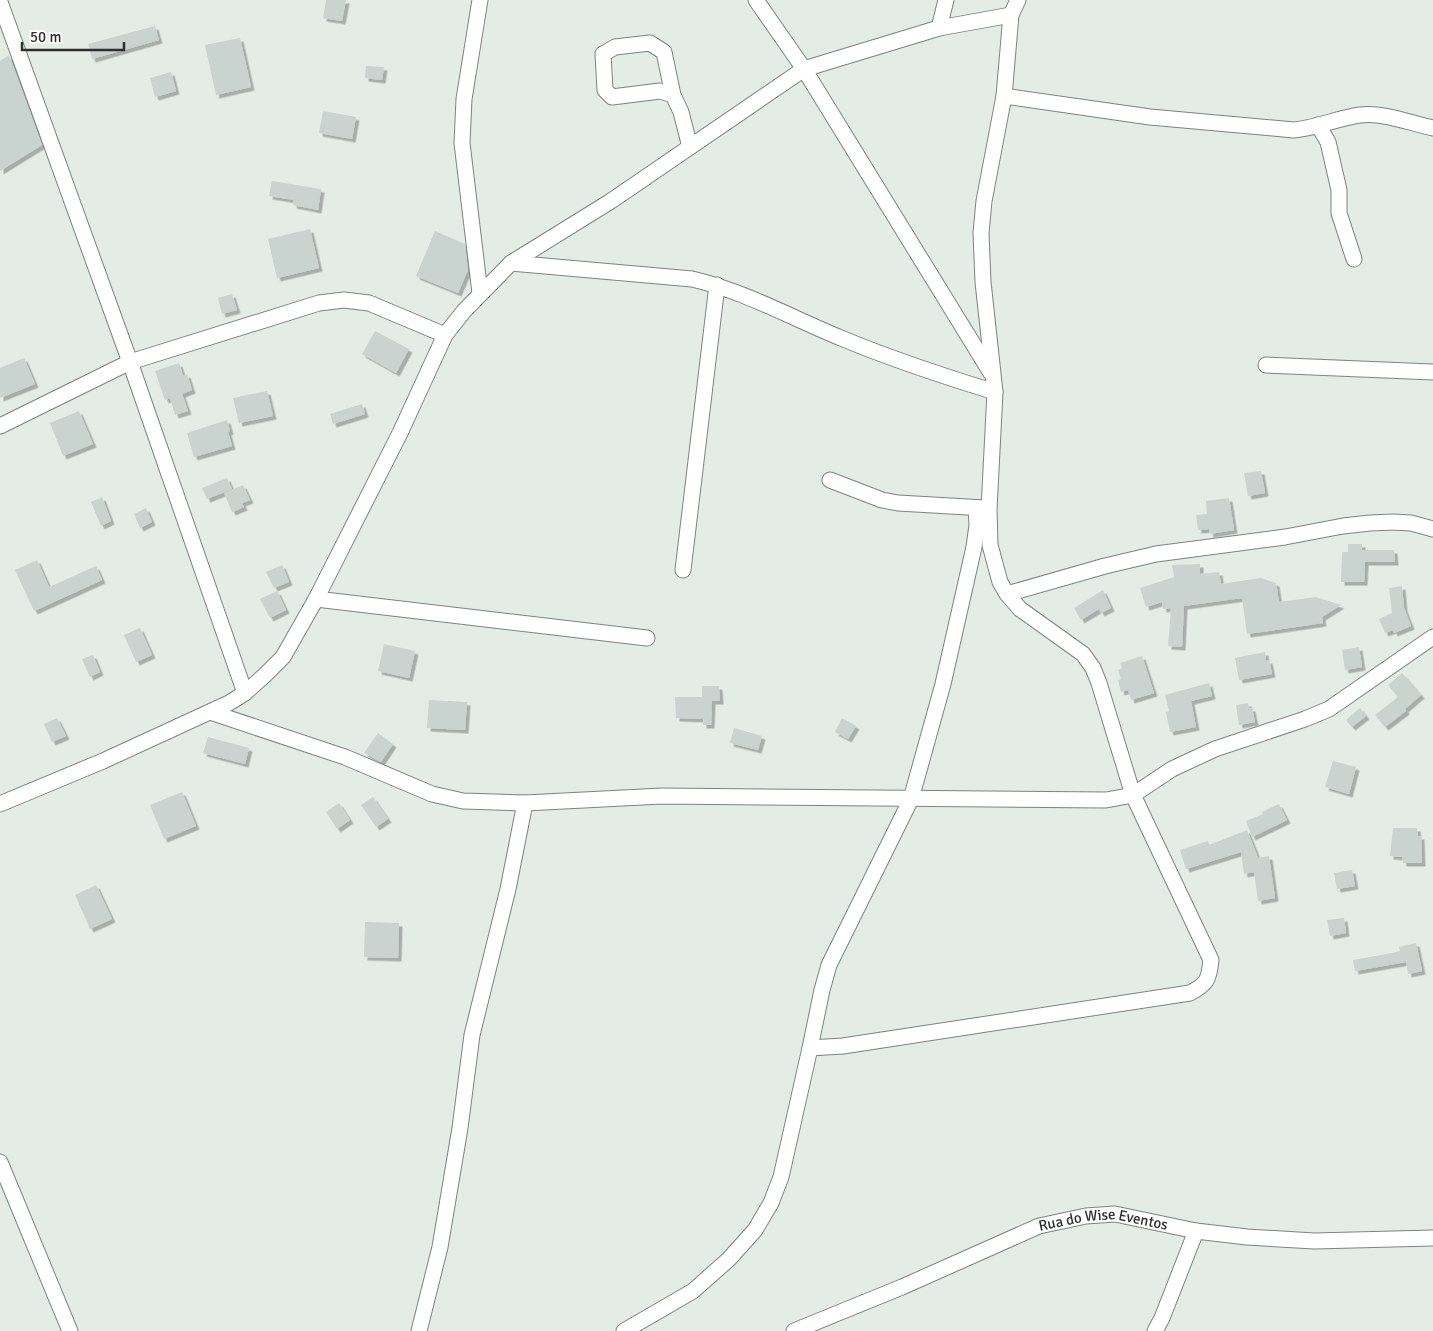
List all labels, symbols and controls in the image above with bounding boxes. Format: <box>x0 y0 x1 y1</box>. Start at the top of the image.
scale bar <box>22 20 125 52</box>
text: 50 m <box>30 28 61 46</box>
street label: Rua do Wise Eventos <box>1037 1205 1170 1235</box>

